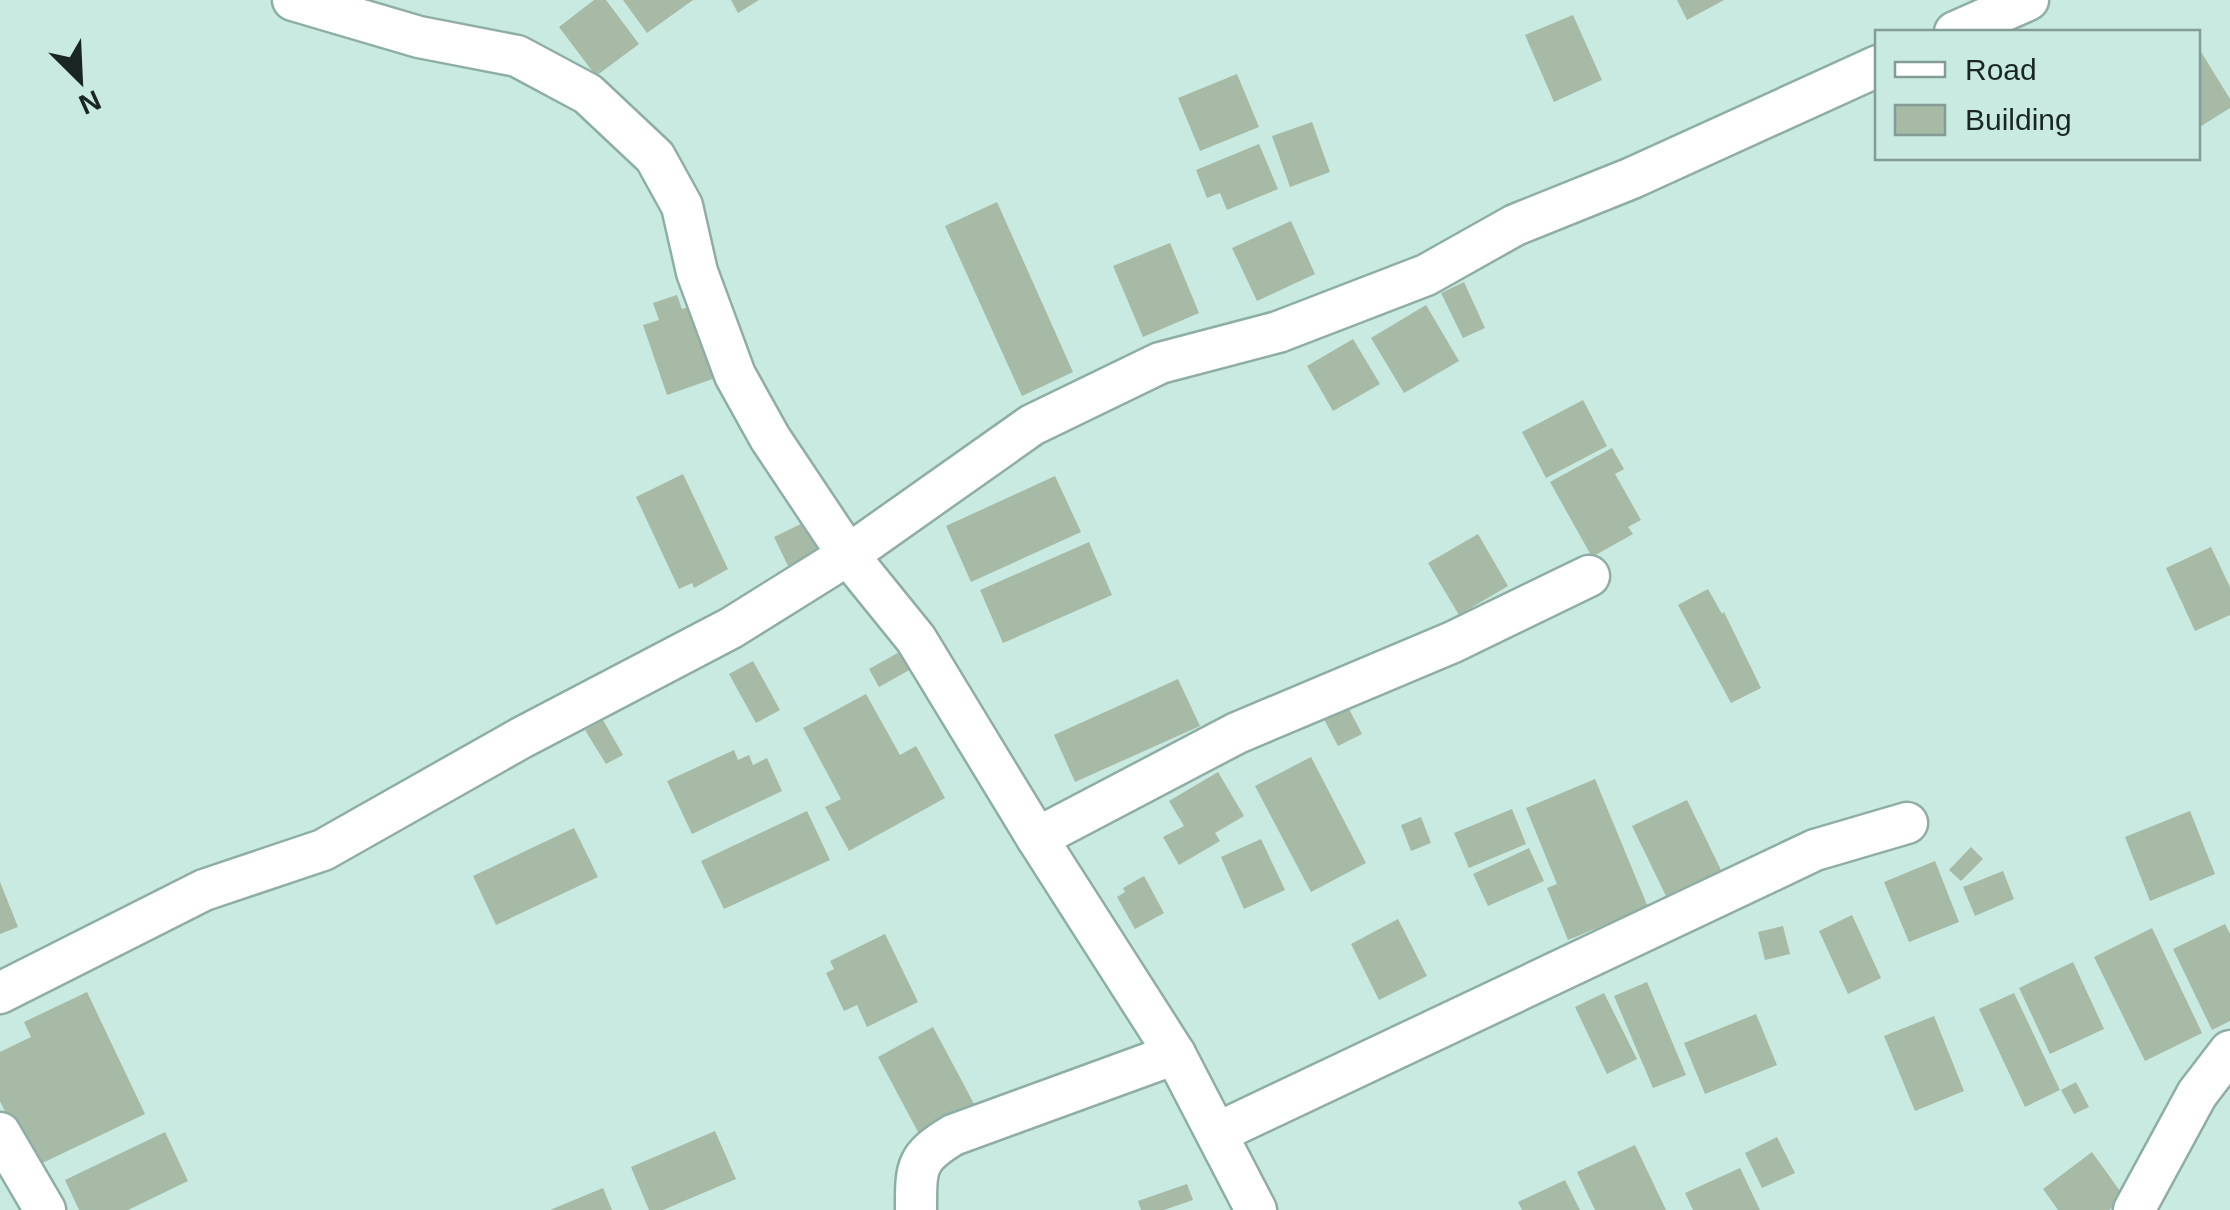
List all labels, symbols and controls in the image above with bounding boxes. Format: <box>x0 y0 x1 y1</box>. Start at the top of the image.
north arrow <box>30 30 130 130</box>
legend <box>1875 30 2200 160</box>
text: Road <box>1965 53 2037 86</box>
text: N <box>74 84 106 121</box>
text: Building <box>1965 103 2072 136</box>

